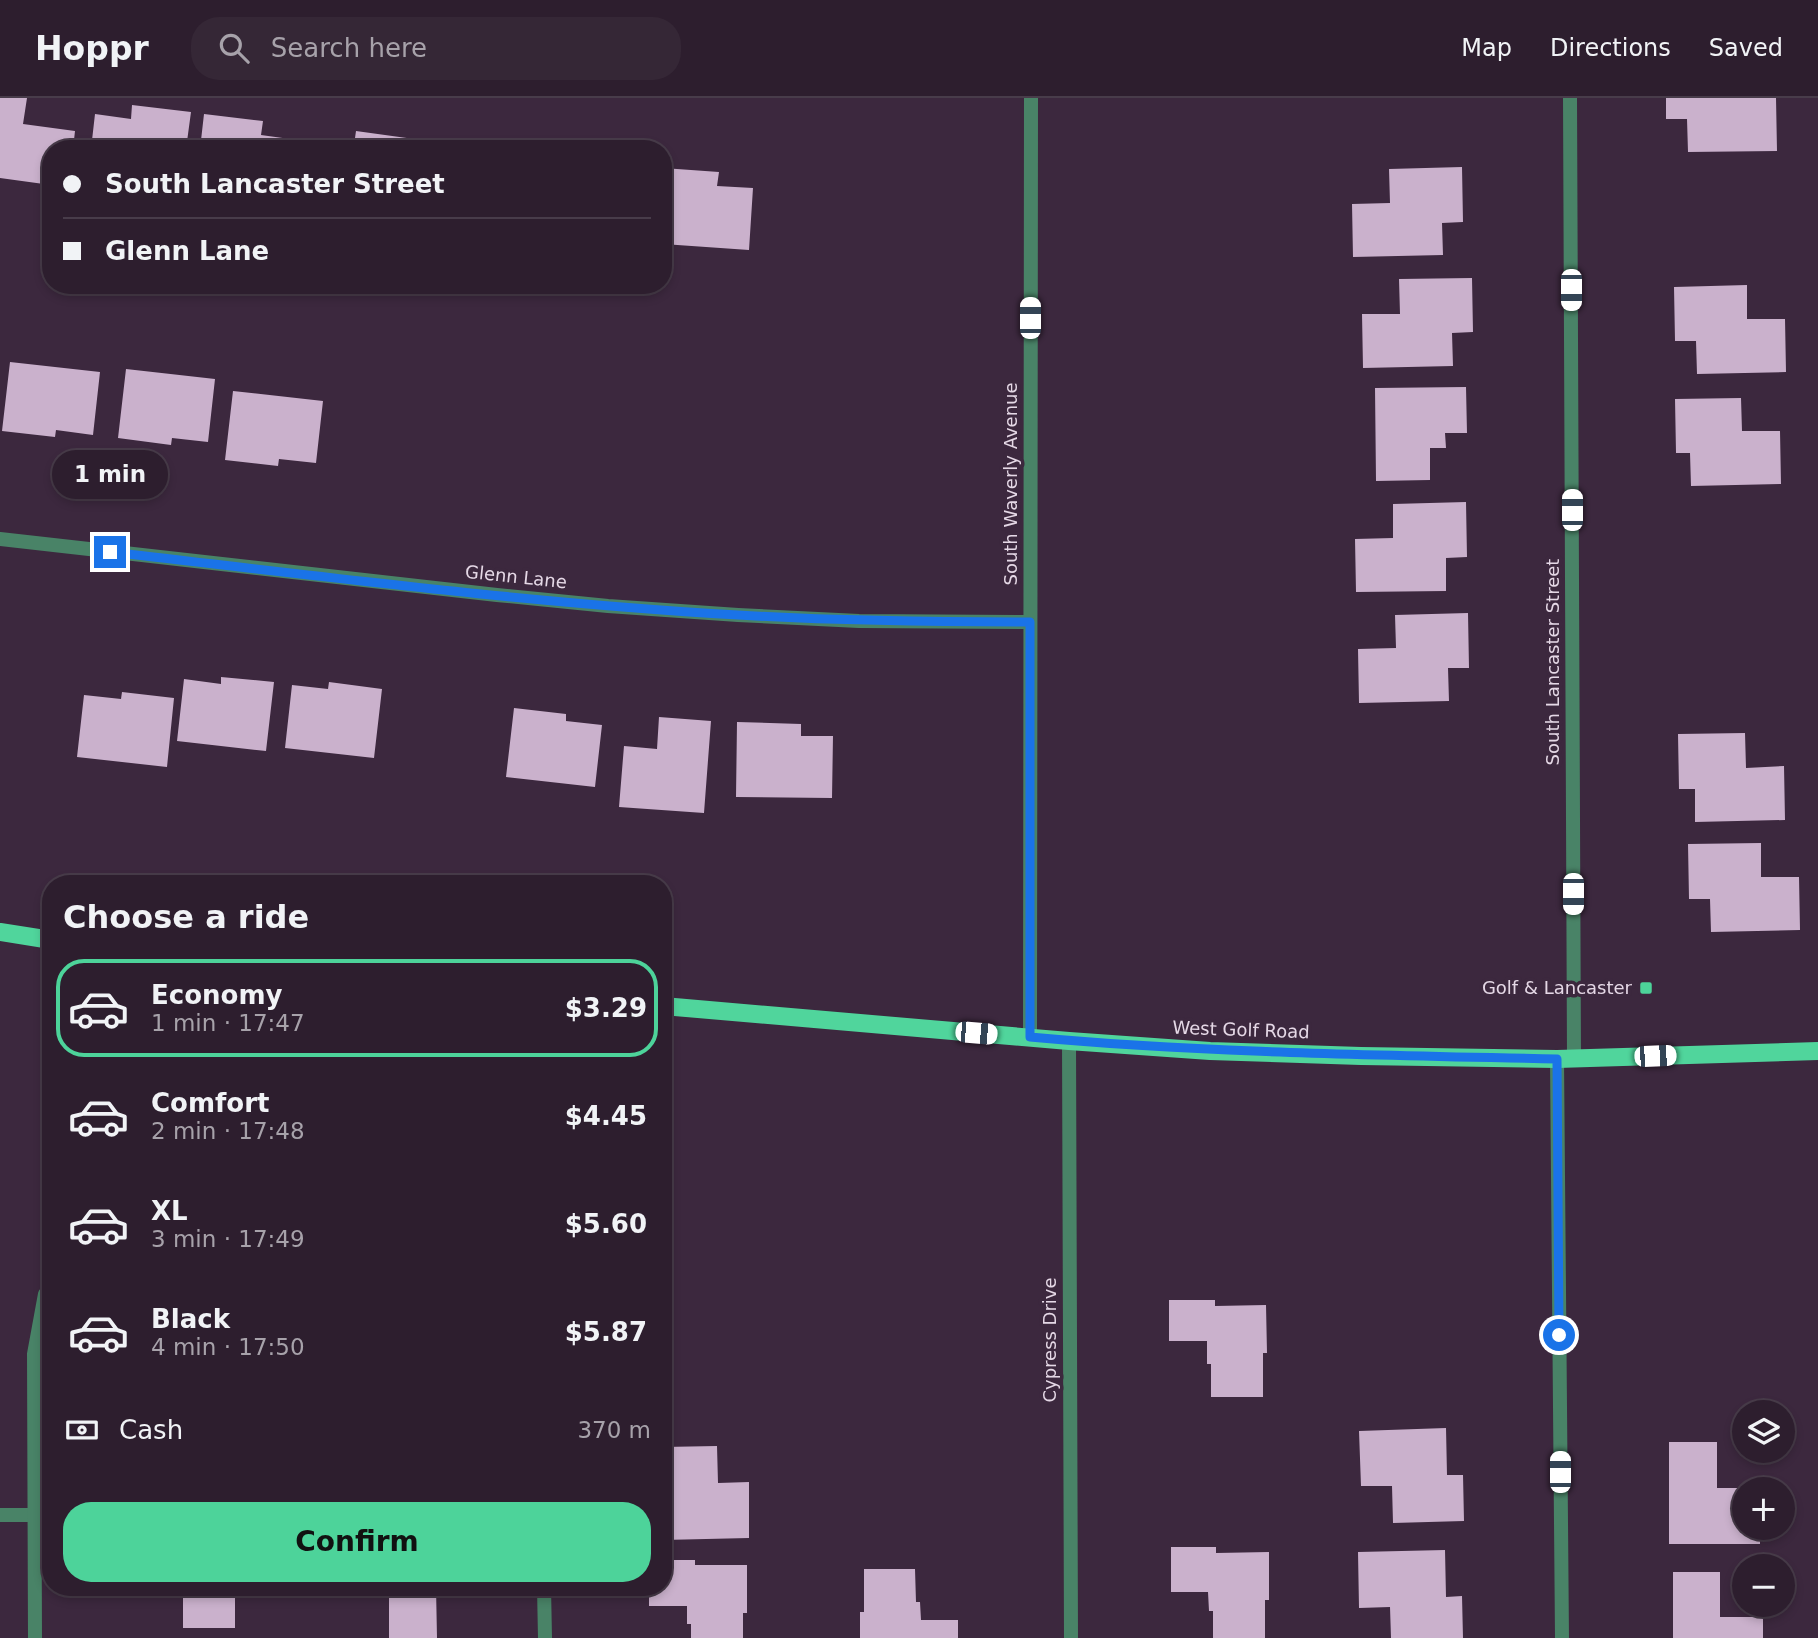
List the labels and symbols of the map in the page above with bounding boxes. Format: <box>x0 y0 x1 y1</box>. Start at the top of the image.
car <box>1561 269 1582 311</box>
car <box>1020 297 1041 339</box>
street label: South Waverly Avenue <box>1000 382 1021 586</box>
callout: 1 min <box>52 450 168 500</box>
car <box>1562 489 1583 531</box>
route end <box>94 536 126 568</box>
street label: South Lancaster Street <box>1542 559 1563 765</box>
street label: Glenn Lane <box>464 561 568 592</box>
car <box>1563 873 1584 915</box>
place label: Golf & Lancaster <box>1482 977 1633 998</box>
marker: Golf & Lancaster <box>1638 980 1654 996</box>
street label: West Golf Road <box>1172 1017 1310 1042</box>
car <box>955 1021 998 1045</box>
car <box>1634 1045 1677 1067</box>
street label: Cypress Drive <box>1039 1277 1060 1403</box>
route start <box>1543 1319 1575 1351</box>
car <box>1550 1451 1571 1493</box>

